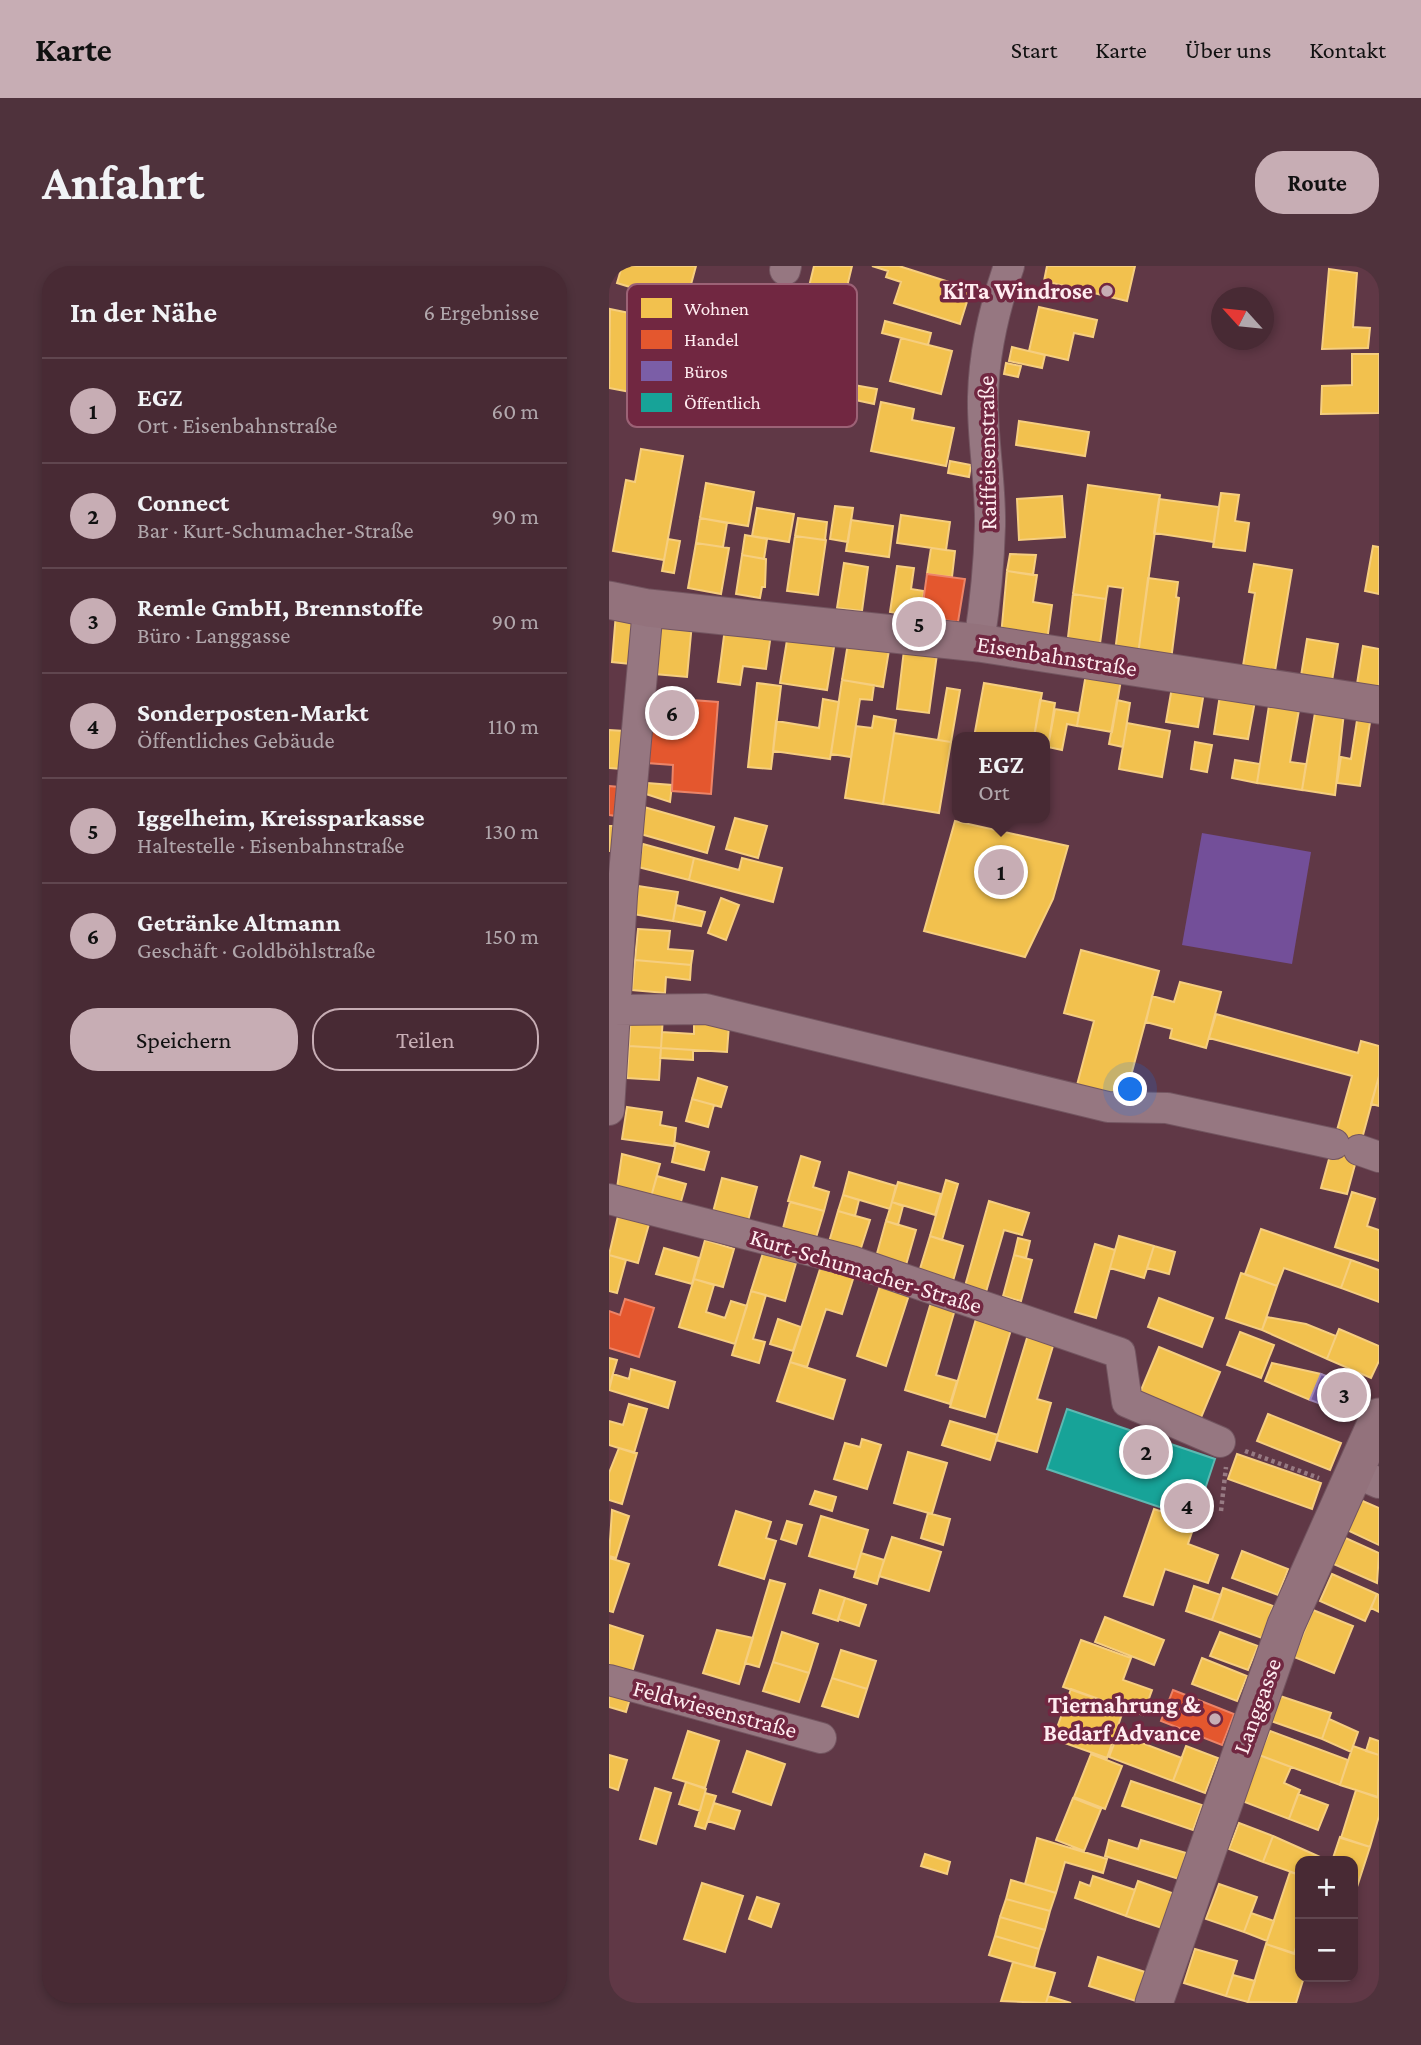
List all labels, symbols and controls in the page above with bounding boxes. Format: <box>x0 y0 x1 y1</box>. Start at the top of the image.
text: Karte <box>35 31 112 68</box>
text: Start <box>1011 36 1057 63</box>
text: Karte <box>1095 36 1147 63</box>
text: Über uns <box>1185 36 1271 63</box>
text: Kontakt <box>1309 36 1386 63</box>
button: Route <box>1255 151 1379 214</box>
text: Anfahrt <box>42 155 204 210</box>
place label: KiTa Windrose <box>942 277 1093 304</box>
marker: KiTa Windrose <box>1099 283 1115 299</box>
legend <box>627 284 857 427</box>
north arrow <box>1211 287 1274 350</box>
text: In der Nähe <box>70 295 217 328</box>
text: Wohnen <box>684 298 749 319</box>
text: 6 Ergebnisse <box>423 299 539 325</box>
text: Handel <box>684 329 739 350</box>
text: Büros <box>684 361 728 382</box>
street label: Raiffeisenstraße <box>972 375 1001 531</box>
text: EGZ <box>137 383 182 412</box>
text: Öffentlich <box>684 392 761 413</box>
text: 1 <box>89 398 97 424</box>
text: 60 m <box>492 398 539 424</box>
text: Ort · Eisenbahnstraße <box>137 412 337 438</box>
text: Connect <box>137 488 229 517</box>
text: 2 <box>87 503 99 529</box>
text: 90 m <box>492 503 539 529</box>
text: Bar · Kurt-Schumacher-Straße <box>137 517 414 543</box>
text: Remle GmbH, Brennstoffe <box>137 593 423 622</box>
pin: 5 <box>896 598 942 650</box>
text: 3 <box>87 608 99 634</box>
text: 90 m <box>492 608 539 634</box>
text: Büro · Langgasse <box>137 622 290 648</box>
street label: Eisenbahnstraße <box>975 630 1139 681</box>
pin: 6 <box>649 687 695 739</box>
text: Sonderposten-Markt <box>137 698 369 727</box>
text: 4 <box>87 713 99 739</box>
text: 110 m <box>488 713 539 739</box>
text: Öffentliches Gebäude <box>137 727 335 753</box>
popup <box>952 732 1050 823</box>
text: EGZ <box>978 750 1024 779</box>
text: Ort <box>978 779 1009 805</box>
text: Iggelheim, Kreissparkasse <box>137 803 425 832</box>
text: 5 <box>87 818 99 844</box>
text: 130 m <box>485 818 539 844</box>
text: Haltestelle · Eisenbahnstraße <box>137 832 404 858</box>
pin: 1 <box>978 846 1024 898</box>
text: Getränke Altmann <box>137 908 341 937</box>
text: 6 <box>87 923 99 949</box>
text: 150 m <box>485 923 539 949</box>
text: Geschäft · Goldböhlstraße <box>137 937 375 963</box>
button: Speichern <box>70 1008 298 1071</box>
button: Teilen <box>312 1008 539 1071</box>
your location <box>1113 1072 1147 1106</box>
street label: Kurt-Schumacher-Straße <box>747 1222 985 1319</box>
pin: 3 <box>1321 1369 1367 1421</box>
pin: 2 <box>1123 1426 1169 1478</box>
pin: 4 <box>1164 1480 1210 1532</box>
street label: Langgasse <box>1227 1654 1286 1757</box>
street label: Feldwiesenstraße <box>630 1674 800 1743</box>
place label: Tiernahrung & Bedarf Advance <box>1043 1691 1202 1746</box>
marker: Tiernahrung & Bedarf Advance <box>1207 1711 1223 1727</box>
map controls <box>1295 1856 1358 1982</box>
button: + <box>1295 1856 1358 1919</box>
button: − <box>1295 1919 1358 1982</box>

